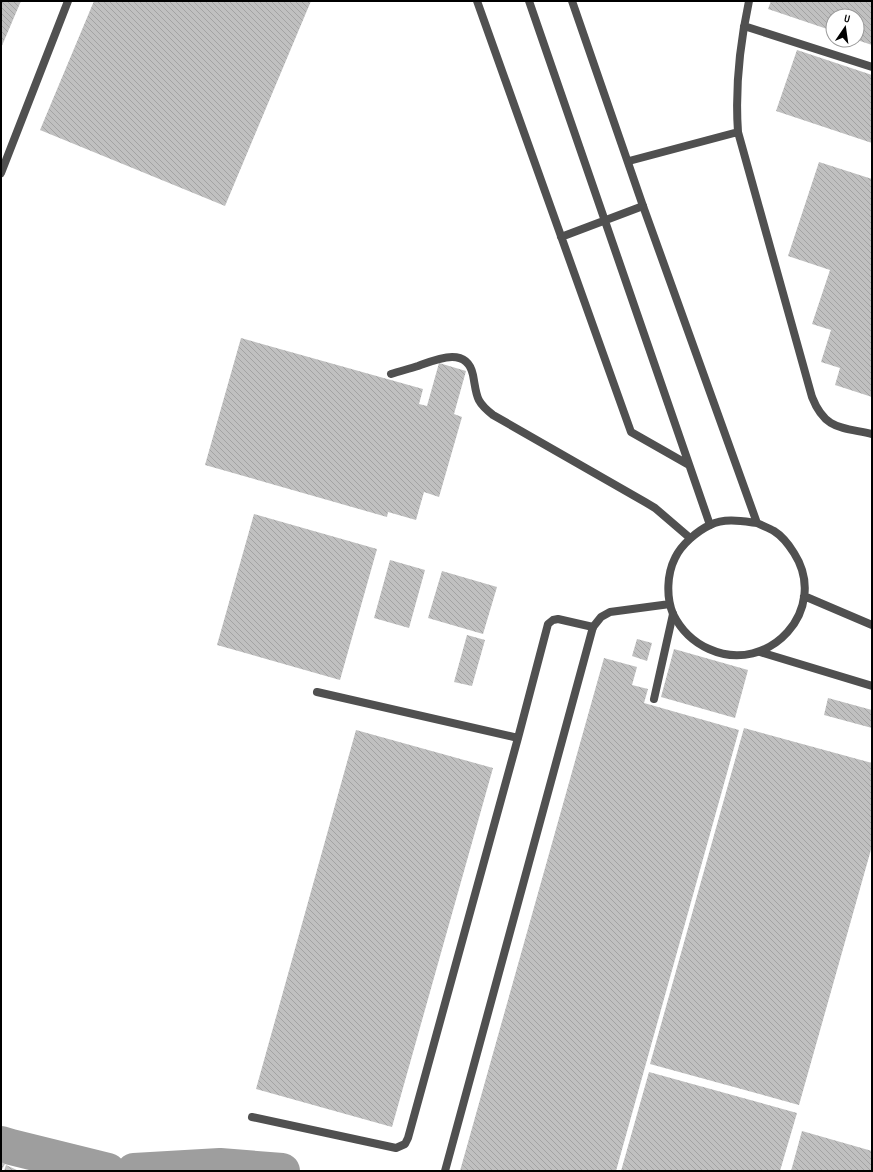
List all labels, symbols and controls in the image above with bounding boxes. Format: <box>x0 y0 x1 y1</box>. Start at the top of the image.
north arrow <box>825 8 865 48</box>
text: U <box>843 12 852 26</box>

